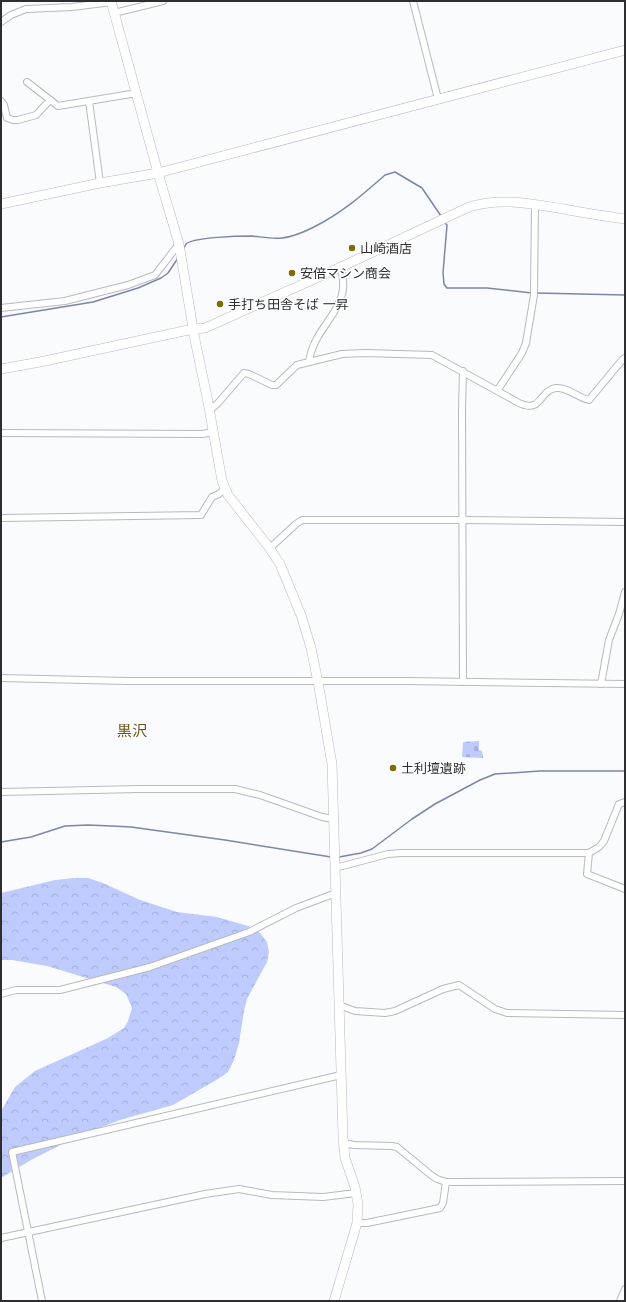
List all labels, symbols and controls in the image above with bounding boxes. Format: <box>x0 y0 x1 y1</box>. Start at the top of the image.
place label: 山崎酒店 <box>360 241 412 256</box>
marker: 山崎酒店 <box>347 243 357 253</box>
place label: 安倍マシン商会 <box>300 266 391 281</box>
marker: 安倍マシン商会 <box>287 268 297 278</box>
place label: 手打ち田舎そば 一昇 <box>228 297 349 312</box>
marker: 手打ち田舎そば 一昇 <box>215 299 225 309</box>
district label: 黒沢 <box>117 722 147 739</box>
place label: 土利壇遺跡 <box>401 761 466 776</box>
marker: 土利壇遺跡 <box>388 763 398 773</box>

